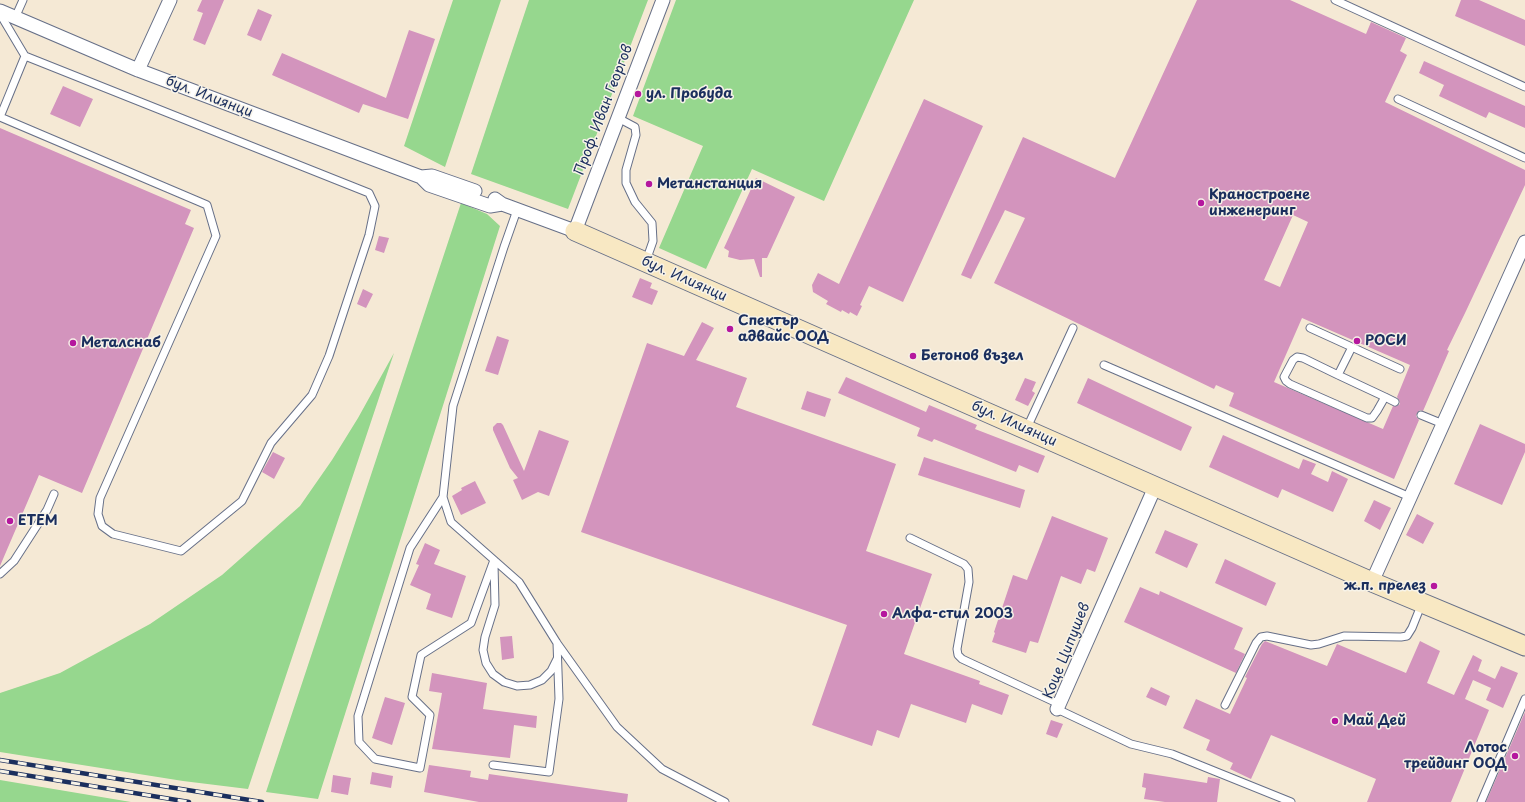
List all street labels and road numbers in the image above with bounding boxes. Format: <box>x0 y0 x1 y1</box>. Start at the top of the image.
street label: Проф. Иван Георгов <box>571 42 637 178</box>
street label: бул. Илиянци <box>163 73 255 121</box>
street label: бул. Илиянци <box>639 253 729 305</box>
street label: бул. Илиянци <box>969 398 1059 450</box>
street label: Коце Ципушев <box>1040 601 1094 701</box>

